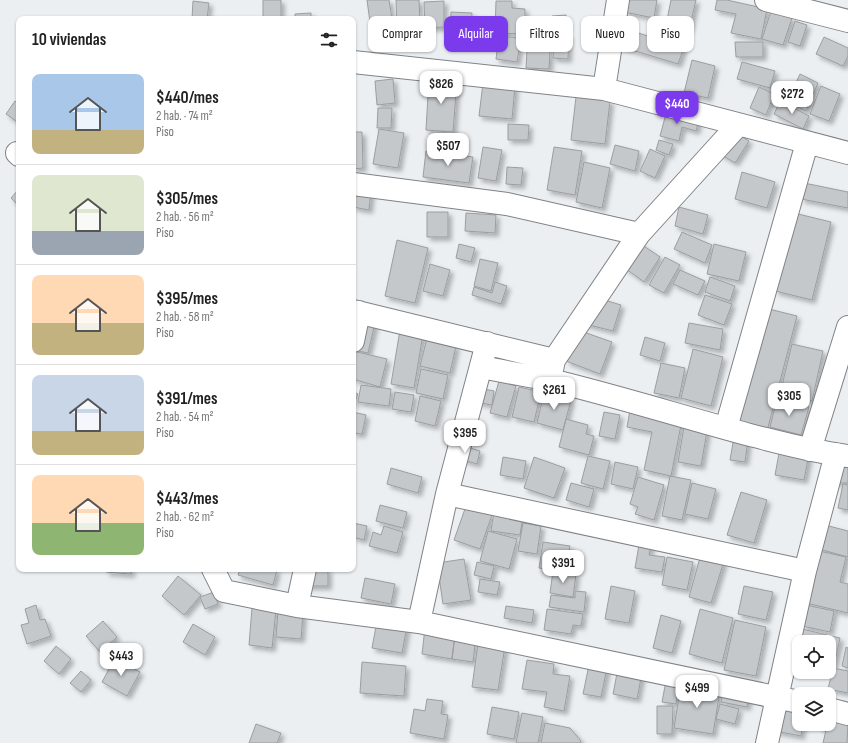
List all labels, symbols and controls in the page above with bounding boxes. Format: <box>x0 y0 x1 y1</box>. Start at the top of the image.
chip: Comprar <box>368 16 436 52</box>
chip: Alquilar <box>444 16 508 52</box>
chip: Filtros <box>516 16 573 52</box>
chip: Nuevo <box>581 16 639 52</box>
chip: Piso <box>647 16 694 52</box>
icon: filters <box>318 29 340 51</box>
text: 10 viviendas <box>32 30 106 50</box>
pin: $826 <box>417 71 465 105</box>
text: $826 <box>429 76 453 92</box>
pin: $272 <box>768 81 816 115</box>
text: $272 <box>780 86 804 102</box>
text: $440/mes <box>156 88 219 108</box>
icon: home <box>64 90 112 138</box>
pin: $440 <box>653 91 701 125</box>
text: $440 <box>665 96 690 112</box>
text: 2 hab. · 74 m² <box>156 108 213 124</box>
text: Piso <box>156 124 174 140</box>
pin: $507 <box>424 133 472 167</box>
text: $507 <box>436 138 460 154</box>
text: $305/mes <box>156 189 218 209</box>
icon: home <box>64 191 112 239</box>
text: 2 hab. · 56 m² <box>156 209 214 225</box>
text: Piso <box>156 225 174 241</box>
text: $395/mes <box>156 289 218 309</box>
icon: home <box>64 291 112 339</box>
text: 2 hab. · 58 m² <box>156 309 214 325</box>
text: Piso <box>156 325 174 341</box>
pin: $261 <box>530 377 578 411</box>
text: $261 <box>542 382 566 398</box>
pin: $305 <box>765 383 813 417</box>
text: $305 <box>777 388 801 404</box>
text: $391/mes <box>156 389 218 409</box>
icon: home <box>64 391 112 439</box>
text: 2 hab. · 54 m² <box>156 409 214 425</box>
pin: $395 <box>441 420 489 454</box>
text: Piso <box>156 425 174 441</box>
text: $395 <box>453 425 477 441</box>
text: $443/mes <box>156 489 218 509</box>
icon: home <box>64 491 112 539</box>
text: 2 hab. · 62 m² <box>156 509 214 525</box>
text: Piso <box>156 525 174 541</box>
pin: $391 <box>539 550 587 584</box>
text: $391 <box>551 555 575 571</box>
map controls <box>792 635 836 731</box>
button: locate <box>792 635 836 679</box>
pin: $443 <box>97 643 145 677</box>
text: $443 <box>109 648 133 664</box>
pin: $499 <box>673 675 721 709</box>
text: $499 <box>684 680 710 696</box>
button: layers <box>792 687 836 731</box>

